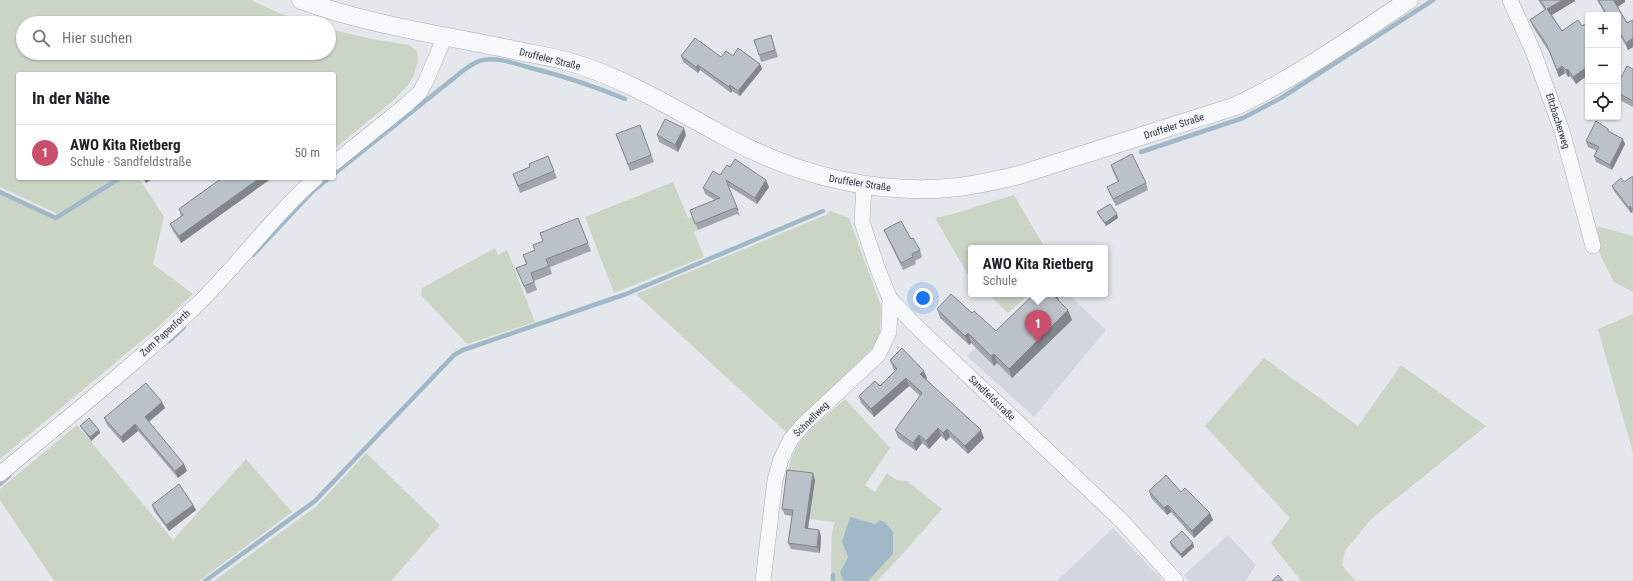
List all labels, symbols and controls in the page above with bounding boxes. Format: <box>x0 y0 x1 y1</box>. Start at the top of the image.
map controls <box>1585 12 1621 120</box>
button: + <box>1585 12 1621 48</box>
search box <box>16 16 336 60</box>
icon: search <box>30 27 52 49</box>
text: Hier suchen <box>62 29 132 47</box>
street label: Druffeler Straße <box>518 46 582 72</box>
button: − <box>1585 48 1621 84</box>
button: locate <box>1585 84 1621 120</box>
text: In der Nähe <box>32 88 110 108</box>
street label: Eltzbacherweg <box>1544 92 1572 150</box>
street label: Druffeler Straße <box>1143 111 1206 141</box>
text: AWO Kita Rietberg <box>70 136 180 154</box>
text: 1 <box>42 145 48 160</box>
text: 50 m <box>294 145 320 160</box>
text: Schule · Sandfeldstraße <box>70 154 191 169</box>
street label: Druffeler Straße <box>828 173 892 193</box>
popup <box>968 245 1108 297</box>
text: AWO Kita Rietberg <box>983 255 1093 273</box>
text: Schule <box>983 273 1017 288</box>
your location <box>913 288 933 308</box>
street label: Zum Papenforth <box>138 307 193 358</box>
pin: 1 <box>1025 310 1051 343</box>
street label: Sandfeldstraße <box>967 373 1018 423</box>
street label: Schnellweg <box>791 399 831 439</box>

